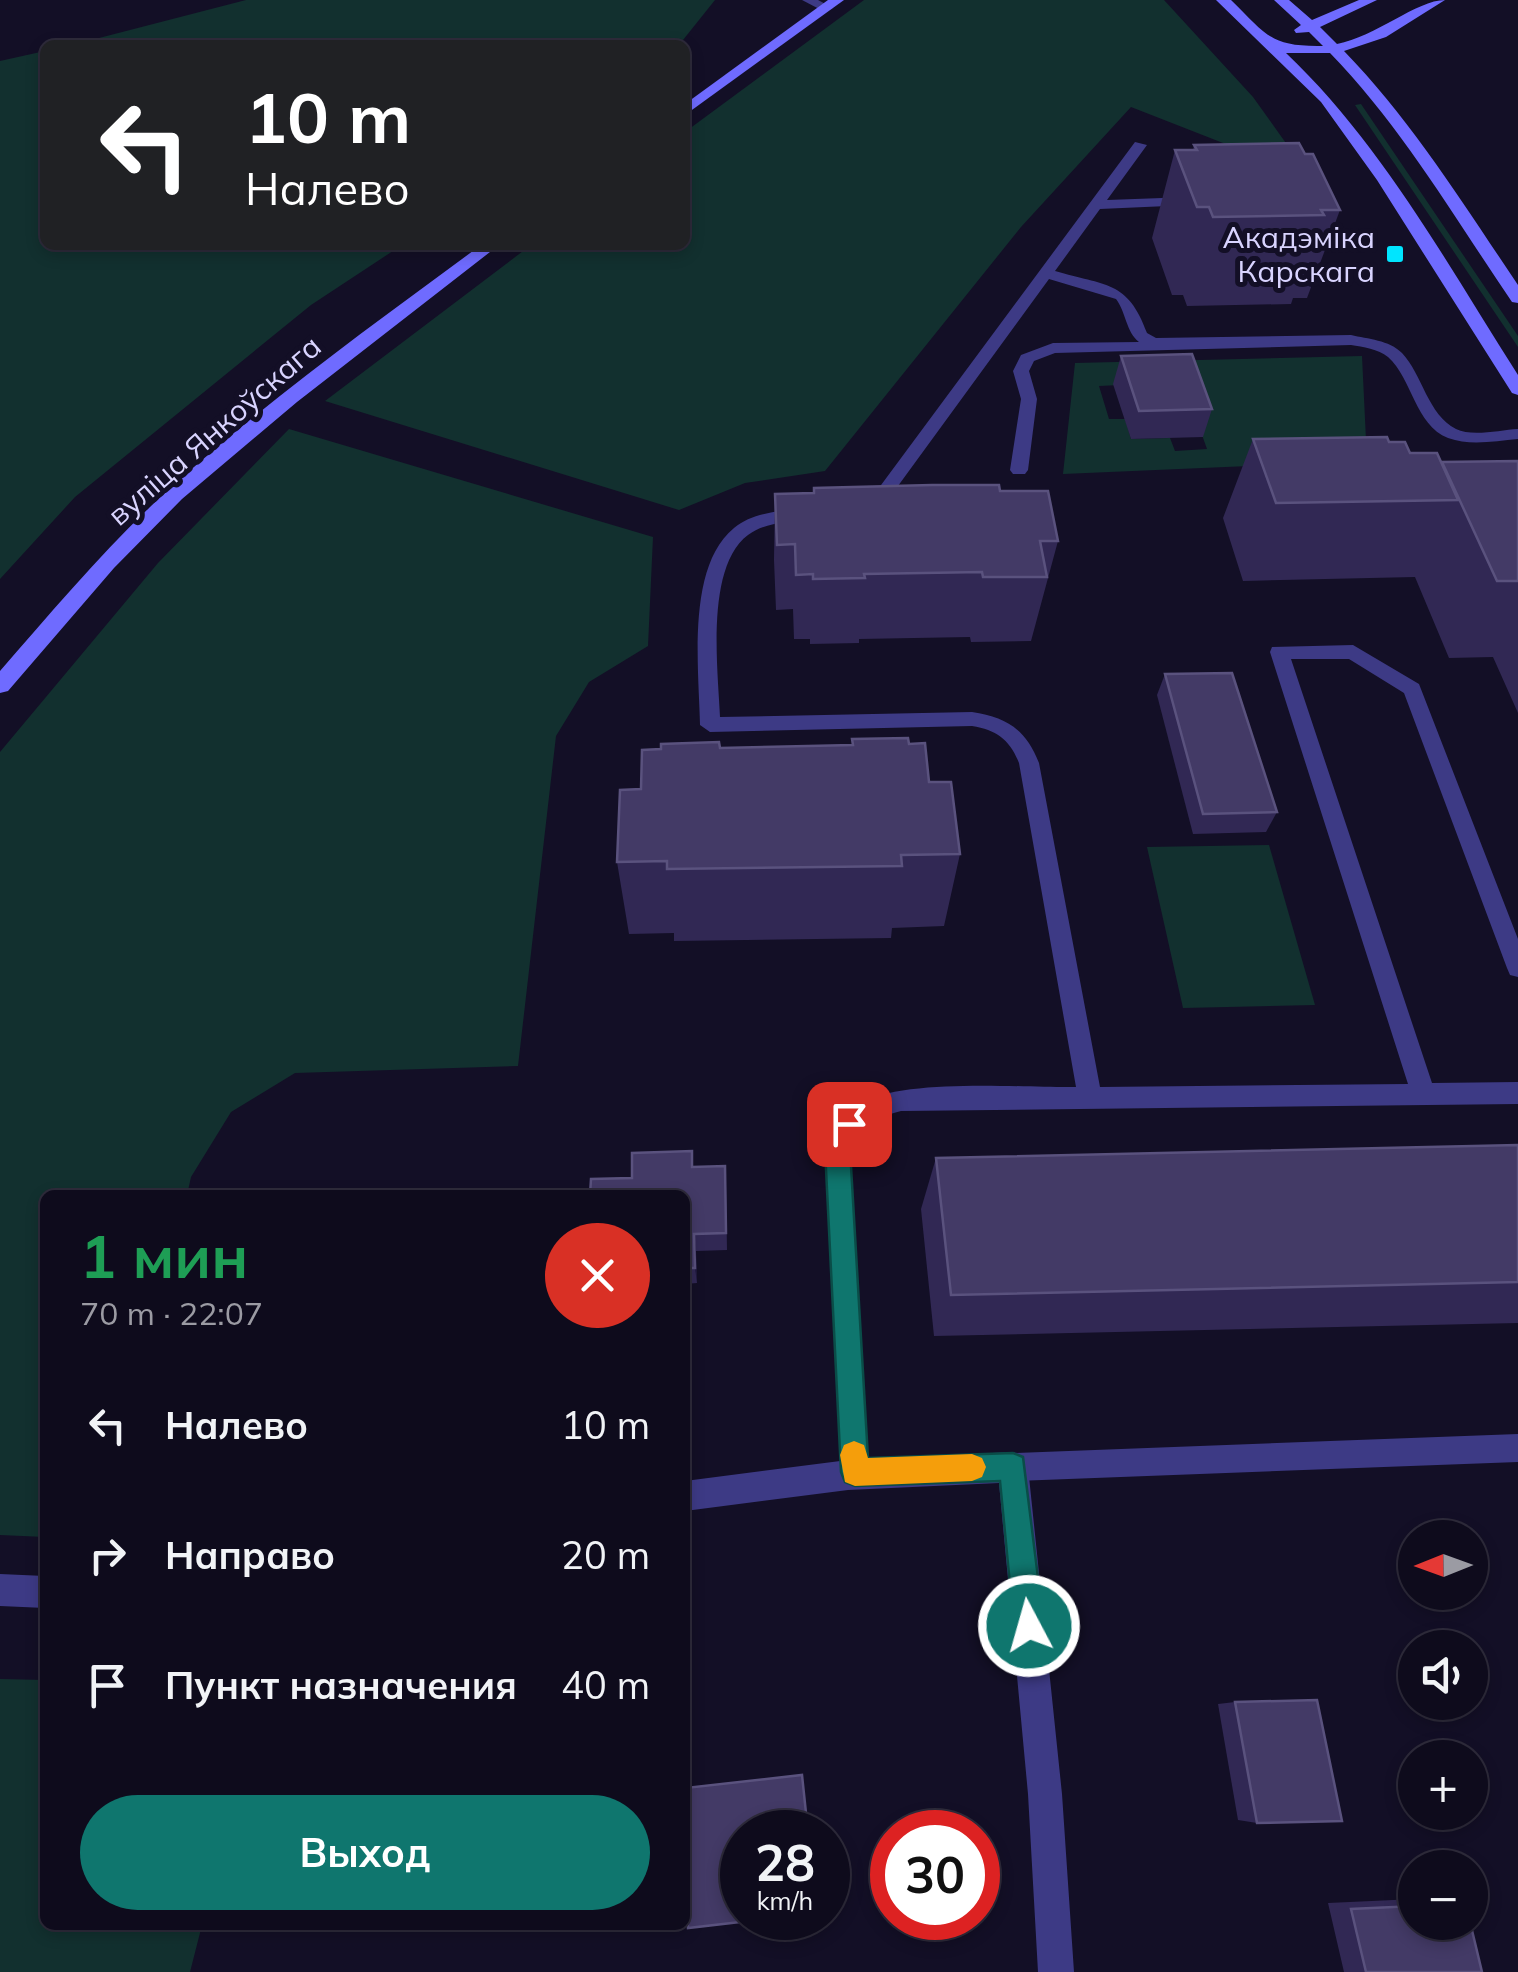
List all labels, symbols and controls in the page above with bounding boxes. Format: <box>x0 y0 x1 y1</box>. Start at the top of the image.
text: 10 m <box>245 73 411 161</box>
icon: left <box>80 80 210 210</box>
text: Налево <box>245 160 410 216</box>
place label: Акадэміка Карскага <box>1223 218 1375 290</box>
marker: Акадэміка Карскага <box>1384 243 1406 265</box>
street label: вуліца Янкоўскага <box>99 327 329 533</box>
pin <box>807 1082 892 1167</box>
icon: arrive <box>822 1097 877 1152</box>
text: 1 мин <box>80 1218 248 1293</box>
button: close <box>545 1223 650 1328</box>
text: 70 m · 22:07 <box>80 1293 263 1333</box>
icon: left <box>80 1398 135 1453</box>
text: Налево <box>165 1401 308 1449</box>
text: 10 m <box>561 1401 650 1449</box>
north arrow <box>1398 1520 1488 1610</box>
map controls <box>1398 1520 1488 1940</box>
icon: right <box>80 1528 135 1583</box>
text: Направо <box>165 1531 335 1579</box>
text: 20 m <box>561 1531 650 1579</box>
position arrow <box>977 1574 1081 1678</box>
button: sound <box>1398 1630 1488 1720</box>
icon: arrive <box>80 1658 135 1713</box>
text: Пункт назначения <box>165 1661 517 1709</box>
text: 40 m <box>561 1661 650 1709</box>
button: + <box>1398 1740 1488 1830</box>
button: Выход <box>80 1795 650 1910</box>
speed limit sign: 30 <box>870 1810 1000 1940</box>
text: 28 <box>755 1831 815 1894</box>
button: − <box>1398 1850 1488 1940</box>
text: km/h <box>757 1885 813 1916</box>

